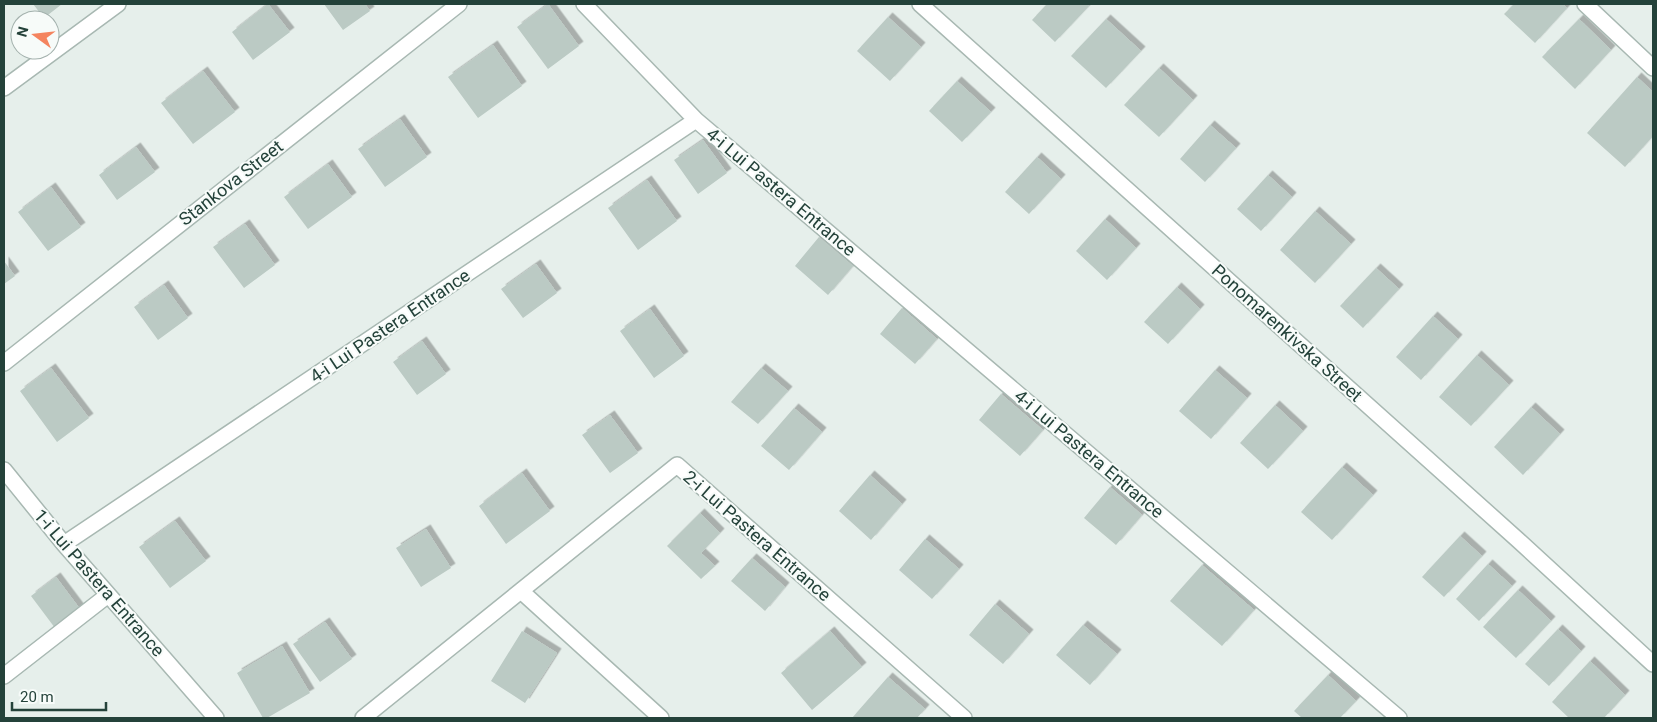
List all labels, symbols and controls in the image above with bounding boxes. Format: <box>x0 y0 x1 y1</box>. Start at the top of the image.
north arrow <box>10 10 60 60</box>
text: N <box>13 25 31 38</box>
street label: 4-i Lui Pastera Entrance <box>702 123 860 260</box>
street label: Stankova Street <box>175 136 287 230</box>
street label: Ponomarenkivska Street <box>1208 260 1367 406</box>
street label: 4-i Lui Pastera Entrance <box>306 264 474 387</box>
street label: 4-i Lui Pastera Entrance <box>1010 385 1168 522</box>
street label: 2-i Lui Pastera Entrance <box>679 466 835 605</box>
street label: 1-i Lui Pastera Entrance <box>30 505 169 661</box>
scale bar <box>12 680 106 712</box>
text: 20 m <box>20 688 54 706</box>

